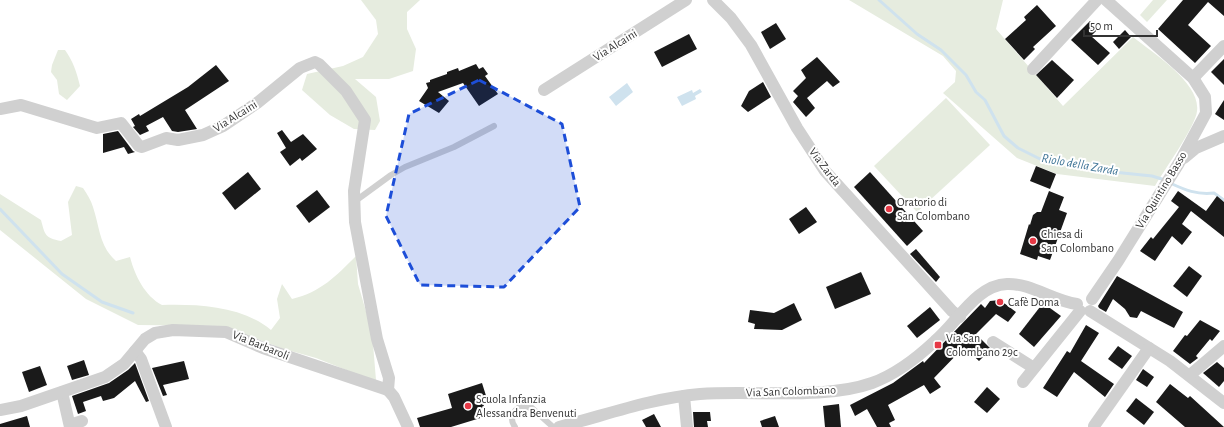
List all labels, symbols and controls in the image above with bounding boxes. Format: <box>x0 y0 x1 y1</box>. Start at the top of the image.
scale bar <box>1084 12 1157 38</box>
text: 50 m <box>1090 20 1113 32</box>
street label: Via Alcaini <box>591 27 639 63</box>
street label: Via Alcaini <box>211 98 259 134</box>
street label: Via Zarda <box>807 146 843 189</box>
street label: Via Quintino Basso <box>1133 149 1190 231</box>
water label: Riolo della Zarda <box>1041 152 1120 178</box>
place label: Oratorio di San Colombano <box>897 196 970 222</box>
marker: Oratorio di San Colombano <box>884 204 894 214</box>
place label: Chiesa di San Colombano <box>1041 228 1114 254</box>
marker: Chiesa di San Colombano <box>1028 236 1038 246</box>
place label: Cafè Doma <box>1008 296 1060 308</box>
marker: Cafè Doma <box>995 297 1005 307</box>
street label: Via Barbaroli <box>231 328 291 362</box>
place label: Via San Colombano 29c <box>946 332 1018 358</box>
marker: Via San Colombano 29c <box>933 340 943 350</box>
street label: Via San Colombano <box>746 383 836 399</box>
place label: Scuola Infanzia Alessandra Benvenuti <box>476 393 577 419</box>
marker: Scuola Infanzia Alessandra Benvenuti <box>463 401 473 411</box>

